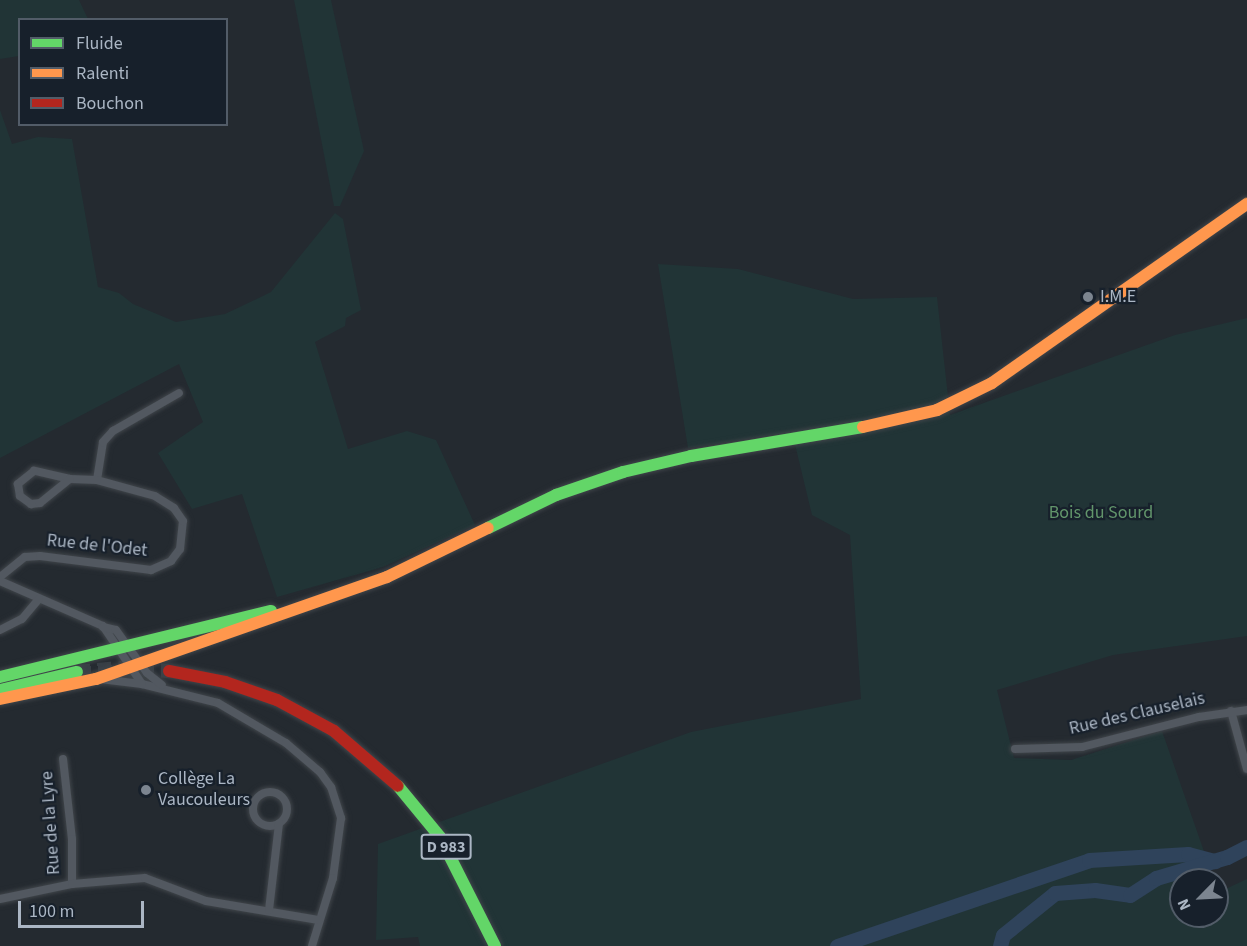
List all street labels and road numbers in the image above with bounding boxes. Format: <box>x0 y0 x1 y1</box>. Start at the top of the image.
street label: Rue de l'Odet <box>46 530 148 562</box>
street label: Rue des Clauselais <box>1067 688 1207 740</box>
street label: Rue de la Lyre <box>37 770 65 876</box>
road number: D 983 <box>420 834 472 860</box>

